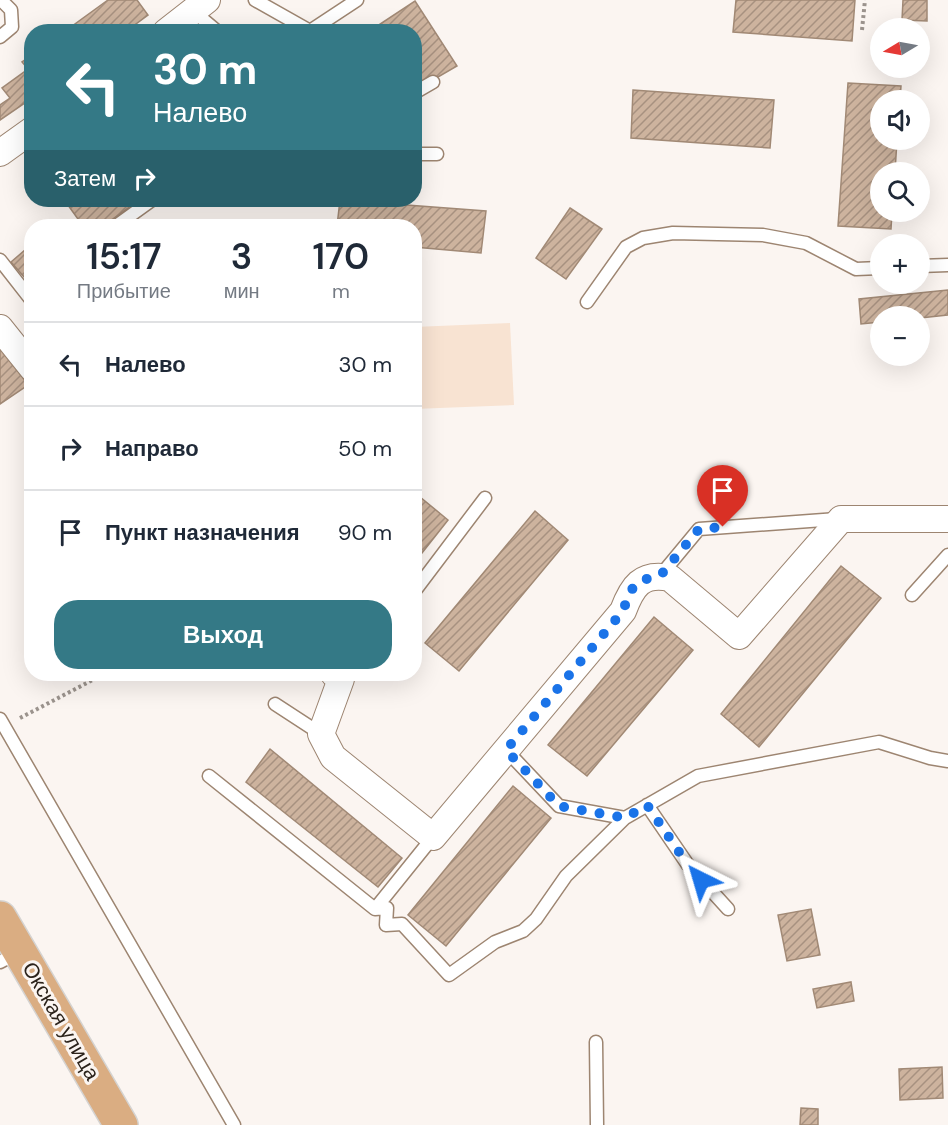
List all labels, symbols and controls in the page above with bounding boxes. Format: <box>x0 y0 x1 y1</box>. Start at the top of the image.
north arrow <box>870 18 930 78</box>
map controls <box>870 18 930 366</box>
text: 30 m <box>153 42 257 97</box>
icon: left <box>54 48 132 126</box>
button: sound <box>870 90 930 150</box>
text: Налево <box>153 95 247 130</box>
icon: right <box>128 162 161 195</box>
button: search <box>870 162 930 222</box>
text: Затем <box>54 164 116 193</box>
text: 15:17 <box>86 233 161 280</box>
text: 3 <box>231 233 252 280</box>
text: 170 <box>312 233 369 280</box>
button: + <box>870 234 930 294</box>
text: Прибытие <box>77 278 171 304</box>
text: мин <box>224 278 260 304</box>
text: m <box>332 278 350 304</box>
button: − <box>870 306 930 366</box>
icon: left <box>54 348 87 381</box>
text: Налево <box>105 350 186 379</box>
text: 30 m <box>338 350 392 379</box>
icon: right <box>54 432 87 465</box>
text: Направо <box>105 434 199 463</box>
text: 50 m <box>338 434 392 463</box>
pin <box>697 465 748 527</box>
icon: arrive <box>706 474 739 507</box>
icon: arrive <box>54 516 87 549</box>
text: Пункт назначения <box>105 518 300 547</box>
text: 90 m <box>338 518 392 547</box>
button: Выход <box>54 600 392 669</box>
position arrow <box>669 848 733 912</box>
street label: Окская улица <box>16 957 106 1086</box>

